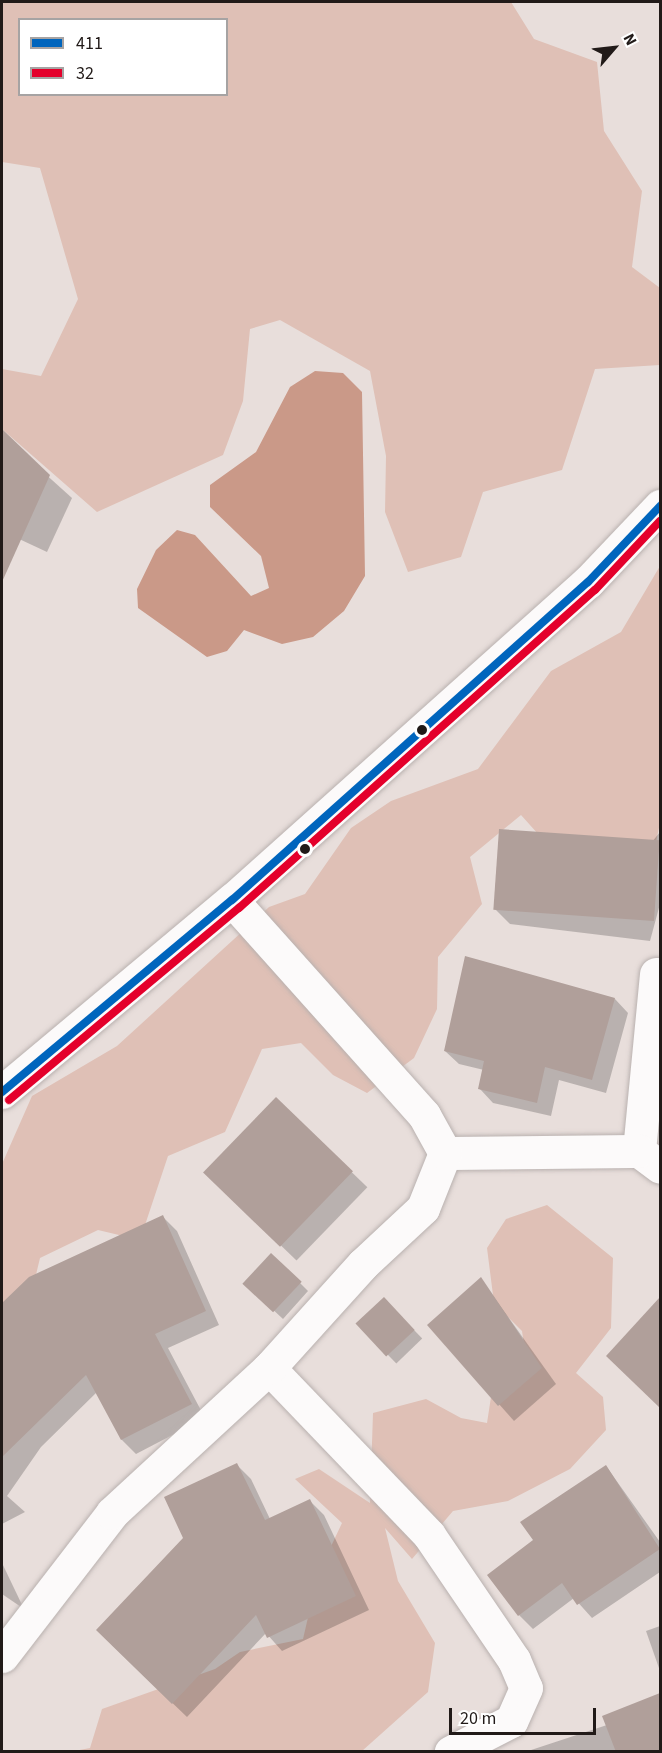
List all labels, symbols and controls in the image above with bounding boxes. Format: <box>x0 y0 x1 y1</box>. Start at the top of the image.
legend <box>18 18 228 96</box>
north arrow <box>584 18 644 78</box>
text: N <box>618 30 642 49</box>
text: 411 <box>76 31 103 56</box>
text: 32 <box>76 61 94 86</box>
unlabelled marker <box>416 724 428 736</box>
unlabelled marker <box>299 843 311 855</box>
scale bar <box>452 1696 599 1734</box>
text: 20 m <box>460 1706 496 1731</box>

